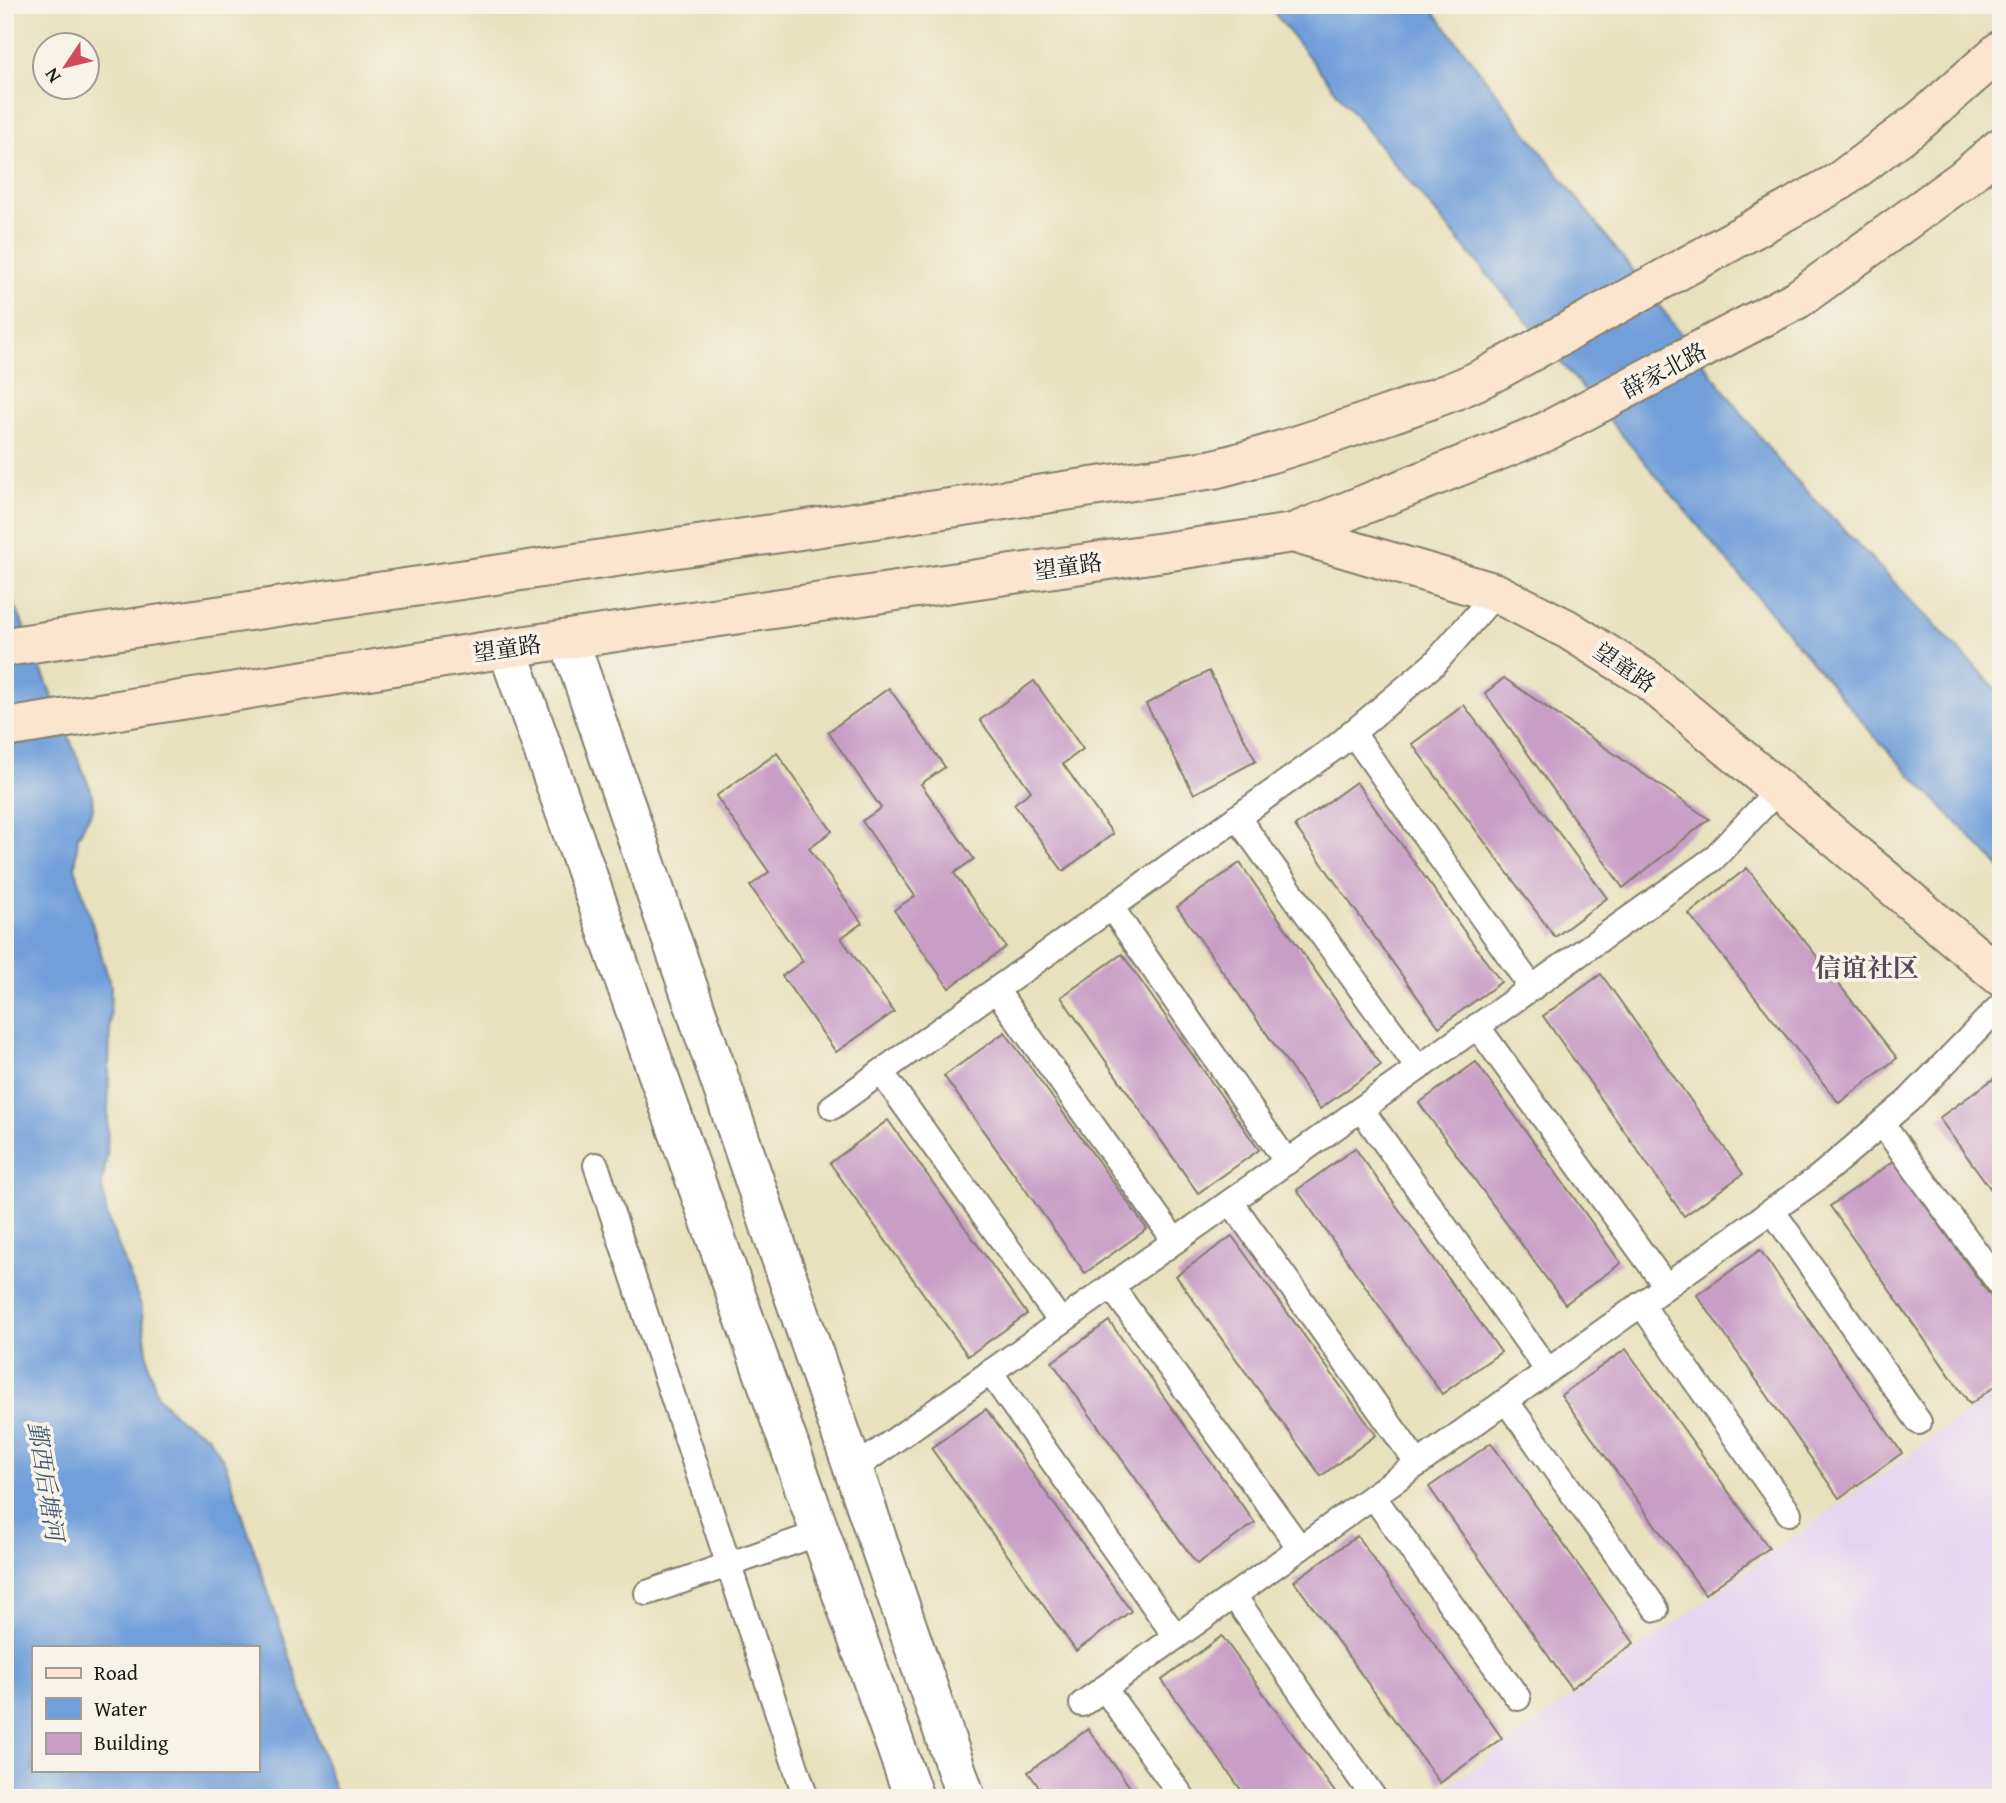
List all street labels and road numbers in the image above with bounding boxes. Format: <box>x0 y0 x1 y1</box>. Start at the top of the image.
street label: 薛家北路 <box>1616 334 1712 406</box>
street label: 望童路 <box>1032 545 1104 587</box>
street label: 望童路 <box>471 627 543 669</box>
street label: 望童路 <box>1587 634 1663 700</box>

